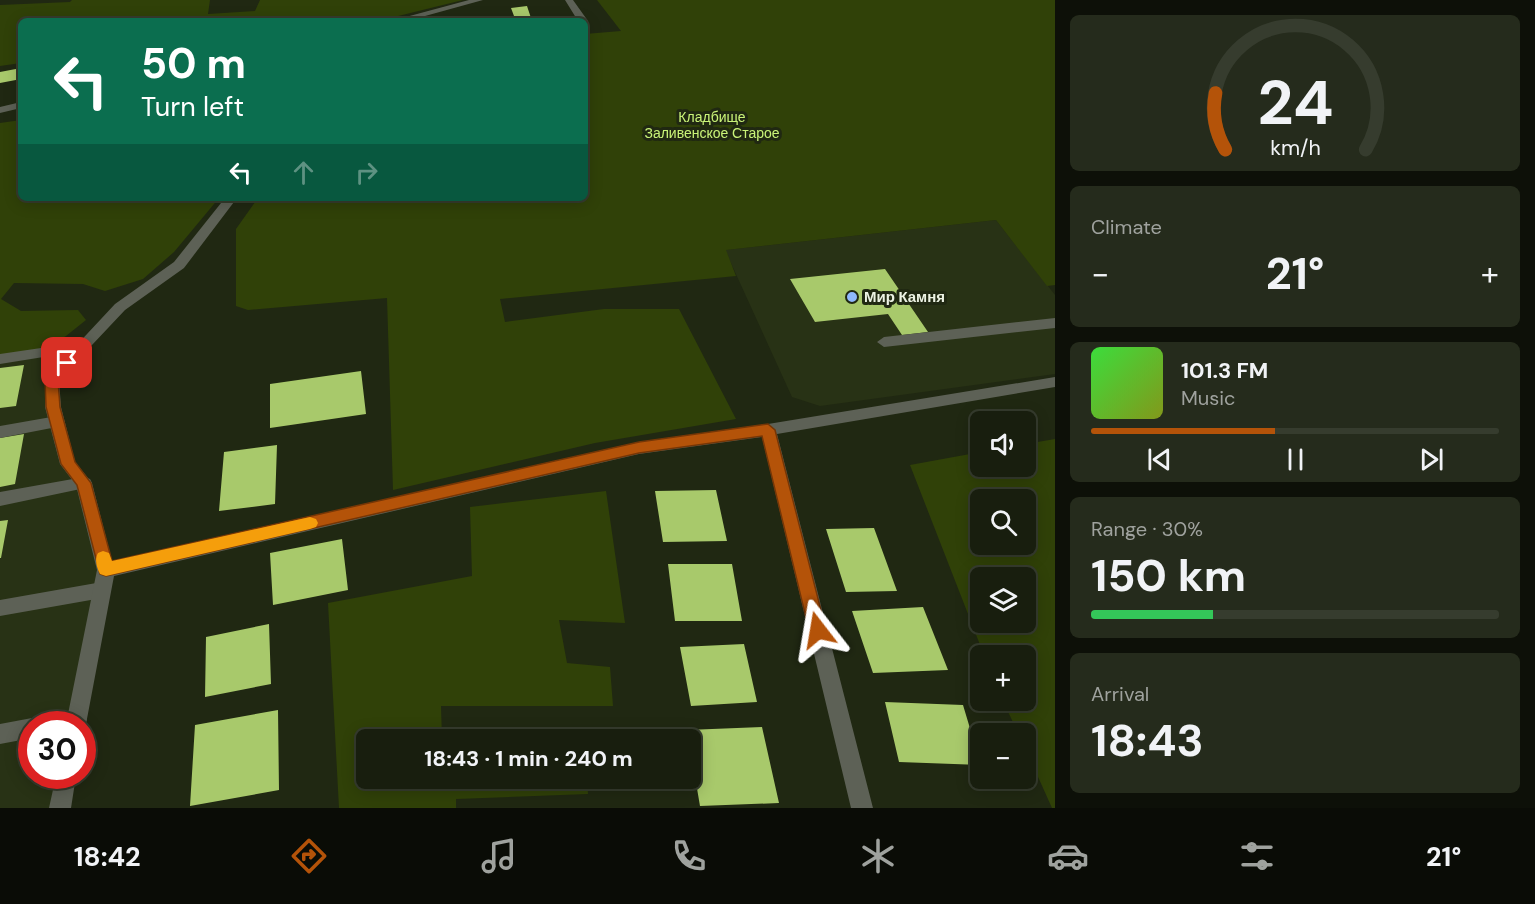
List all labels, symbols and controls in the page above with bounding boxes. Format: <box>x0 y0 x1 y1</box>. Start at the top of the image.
text: 50 m <box>141 36 246 91</box>
icon: left <box>42 42 120 120</box>
text: 24 <box>1257 62 1333 143</box>
text: Turn left <box>141 89 244 124</box>
park label: Кладбище Заливенское Старое <box>644 108 780 142</box>
text: km/h <box>1270 134 1320 162</box>
icon: left <box>224 156 257 189</box>
icon: ahead <box>287 156 320 189</box>
icon: right <box>350 156 383 189</box>
text: Climate <box>1091 214 1162 240</box>
text: 21° <box>1266 244 1324 303</box>
text: − <box>1091 252 1109 295</box>
text: + <box>1481 252 1499 295</box>
place label: Мир Камня <box>864 287 945 307</box>
marker: Мир Камня <box>845 290 859 304</box>
pin <box>41 337 92 388</box>
icon: arrive <box>50 346 83 379</box>
text: 101.3 FM <box>1181 356 1268 385</box>
text: Music <box>1181 385 1236 411</box>
map controls <box>970 411 1036 789</box>
button: sound <box>970 411 1036 477</box>
icon: previous <box>1143 443 1176 476</box>
icon: pause <box>1279 443 1312 476</box>
icon: next <box>1415 443 1448 476</box>
button: search <box>970 489 1036 555</box>
text: Range · 30% <box>1091 516 1203 542</box>
text: 150 km <box>1091 546 1246 605</box>
button: layers <box>970 567 1036 633</box>
position arrow <box>786 598 850 662</box>
button: + <box>970 645 1036 711</box>
text: Arrival <box>1091 681 1149 707</box>
speed limit sign: 30 <box>18 711 96 789</box>
text: 18:43 <box>1091 711 1204 770</box>
button: − <box>970 723 1036 789</box>
text: 18:43 · 1 min · 240 m <box>424 744 633 773</box>
icon: directions <box>288 835 330 877</box>
icon: music <box>478 835 520 877</box>
icon: phone <box>668 835 710 877</box>
icon: climate <box>857 835 899 877</box>
icon: car <box>1047 835 1089 877</box>
icon: filters <box>1236 835 1278 877</box>
text: 18:42 <box>74 839 141 874</box>
text: 21° <box>1426 839 1461 874</box>

